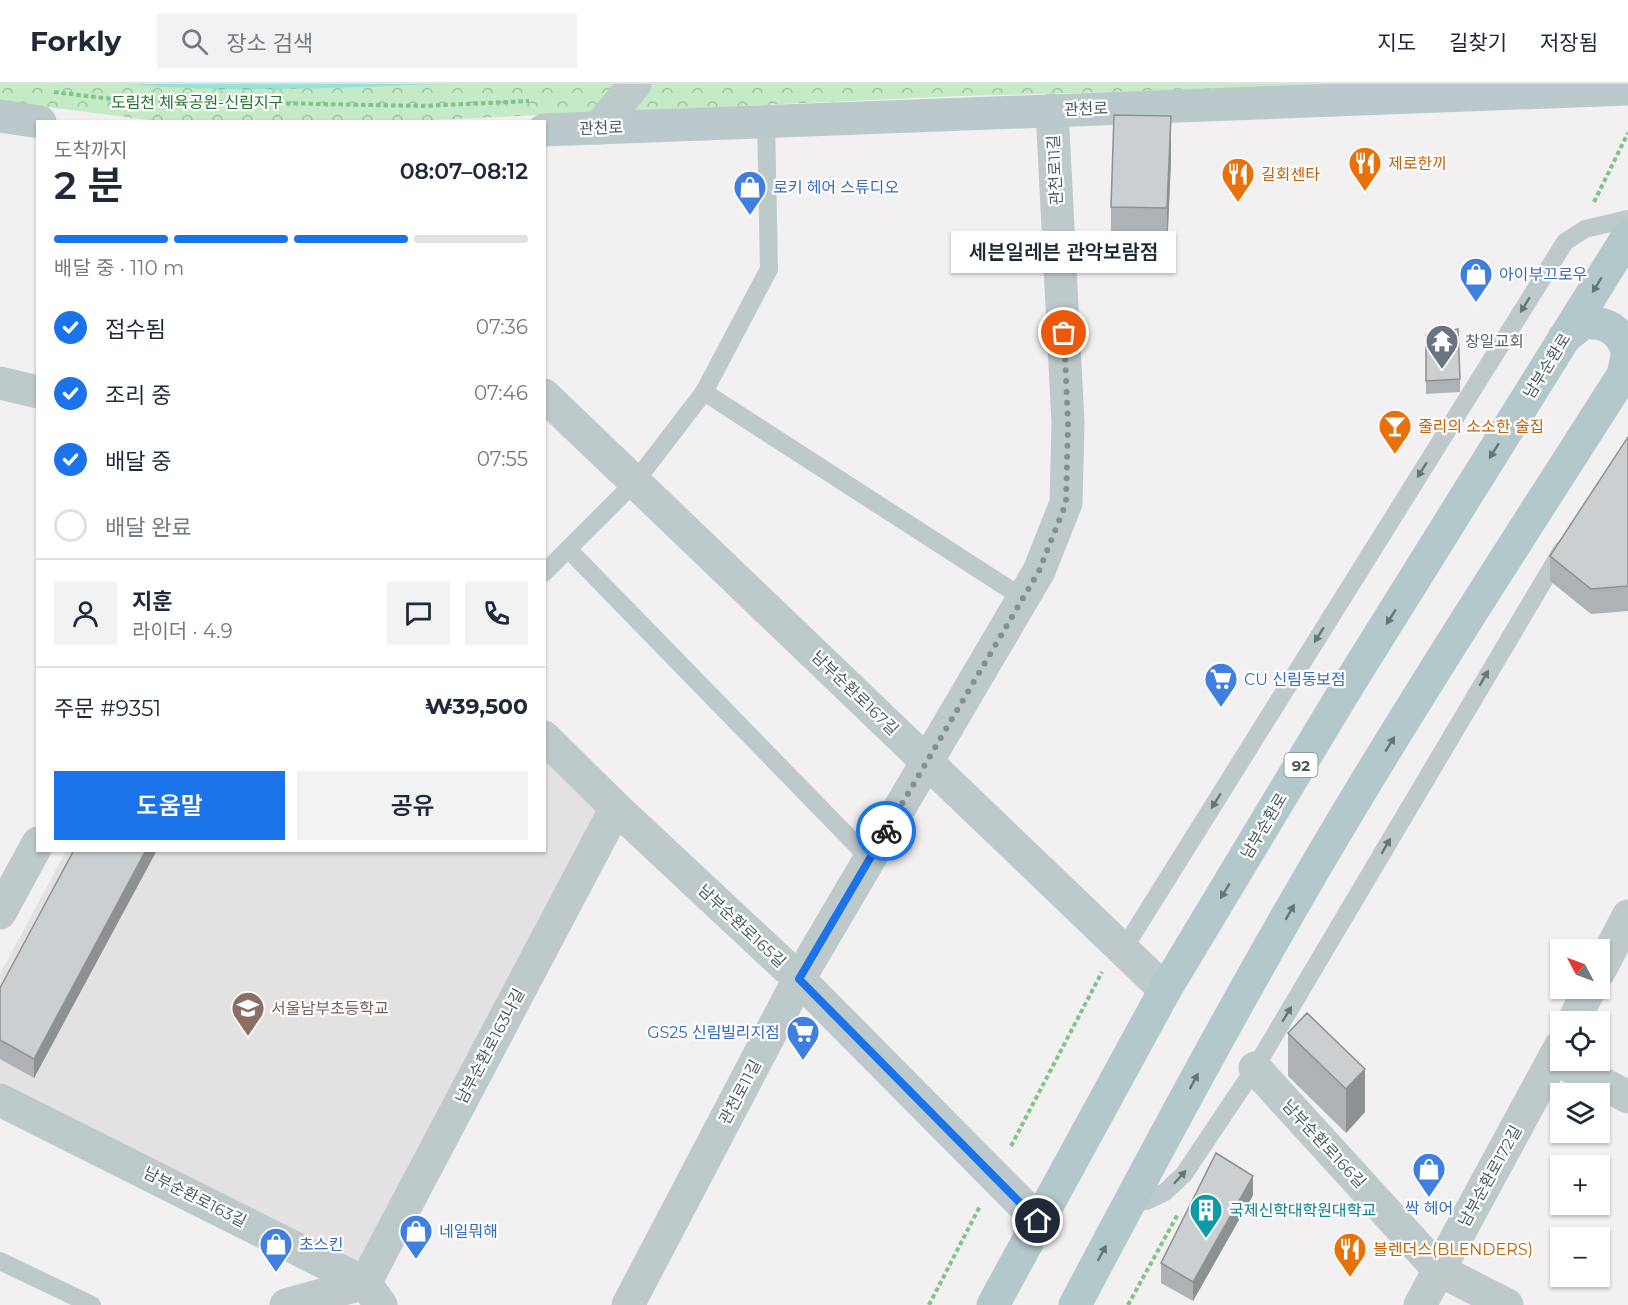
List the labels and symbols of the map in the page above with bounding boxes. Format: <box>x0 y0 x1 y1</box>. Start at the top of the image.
park label: 도림천 체육공원-신림지구 <box>111 93 283 112</box>
street label: 관천로 <box>1064 99 1109 119</box>
street label: 관천로 <box>579 118 624 138</box>
street label: 관천로11길 <box>1044 134 1066 206</box>
restaurant icon: 제로한끼 <box>1347 145 1383 192</box>
place label: 제로한끼 <box>1388 154 1447 173</box>
restaurant icon: 길회센타 <box>1220 156 1256 203</box>
place label: 길회센타 <box>1261 165 1320 184</box>
shop icon: 로키 헤어 스튜디오 <box>732 169 768 216</box>
place label: 로키 헤어 스튜디오 <box>773 178 899 197</box>
callout: 세븐일레븐 관악보람점 <box>952 231 1176 273</box>
shop icon: 아이부끄로우 <box>1458 256 1494 303</box>
place label: 아이부끄로우 <box>1499 265 1587 284</box>
one-way arrow <box>1591 277 1603 293</box>
one-way arrow <box>1520 296 1531 313</box>
pin <box>1038 307 1089 358</box>
temple icon: 창일교회 <box>1424 323 1460 370</box>
street label: 남부순환로 <box>1519 330 1575 402</box>
place label: 창일교회 <box>1465 332 1524 351</box>
bar icon: 줄리의 소소한 술집 <box>1377 408 1413 455</box>
place label: 줄리의 소소한 술집 <box>1418 417 1544 436</box>
one-way arrow <box>1488 443 1499 459</box>
one-way arrow <box>1417 462 1428 478</box>
one-way arrow <box>1386 609 1397 625</box>
one-way arrow <box>1313 627 1324 644</box>
street label: 남부순환로167길 <box>808 647 902 739</box>
supermarket icon: CU 신림동보점 <box>1203 661 1239 708</box>
place label: CU 신림동보점 <box>1244 670 1346 689</box>
one-way arrow <box>1479 670 1490 686</box>
one-way arrow <box>1385 736 1396 752</box>
road number: 92 <box>1284 753 1318 777</box>
street label: 남부순환로 <box>1237 789 1291 862</box>
one-way arrow <box>1210 793 1221 809</box>
courier <box>856 801 916 861</box>
one-way arrow <box>1381 837 1391 854</box>
street label: 남부순환로165길 <box>694 881 790 971</box>
one-way arrow <box>1219 883 1230 899</box>
one-way arrow <box>1285 903 1295 920</box>
north arrow <box>1550 939 1610 999</box>
street label: 남부순환로163나길 <box>452 985 528 1107</box>
school or university icon: 서울남부초등학교 <box>230 990 266 1037</box>
place label: 서울남부초등학교 <box>271 999 389 1018</box>
one-way arrow <box>1281 1006 1292 1022</box>
supermarket icon: GS25 신림빌리지점 <box>785 1014 821 1061</box>
place label: GS25 신림빌리지점 <box>647 1023 780 1042</box>
street label: 관천로11길 <box>715 1056 765 1128</box>
one-way arrow <box>1189 1073 1199 1090</box>
street label: 남부순환로166길 <box>1278 1096 1370 1192</box>
street label: 남부순환로172길 <box>1454 1122 1526 1230</box>
shop icon: 싹 헤어 <box>1411 1151 1447 1198</box>
street label: 남부순환로163길 <box>140 1163 250 1231</box>
one-way arrow <box>1173 1169 1187 1184</box>
building icon: 국제신학대학원대학교 <box>1188 1192 1224 1239</box>
pin <box>1012 1195 1063 1246</box>
place label: 싹 헤어 <box>1405 1199 1453 1218</box>
place label: 국제신학대학원대학교 <box>1229 1201 1376 1220</box>
shop icon: 네일뭐해 <box>398 1213 434 1260</box>
place label: 네일뭐해 <box>439 1222 498 1241</box>
shop icon: 초스킨 <box>258 1226 294 1273</box>
restaurant icon: 블렌더스(BLENDERS) <box>1332 1231 1368 1278</box>
place label: 초스킨 <box>299 1235 343 1254</box>
place label: 블렌더스(BLENDERS) <box>1373 1240 1533 1259</box>
one-way arrow <box>1097 1245 1107 1262</box>

